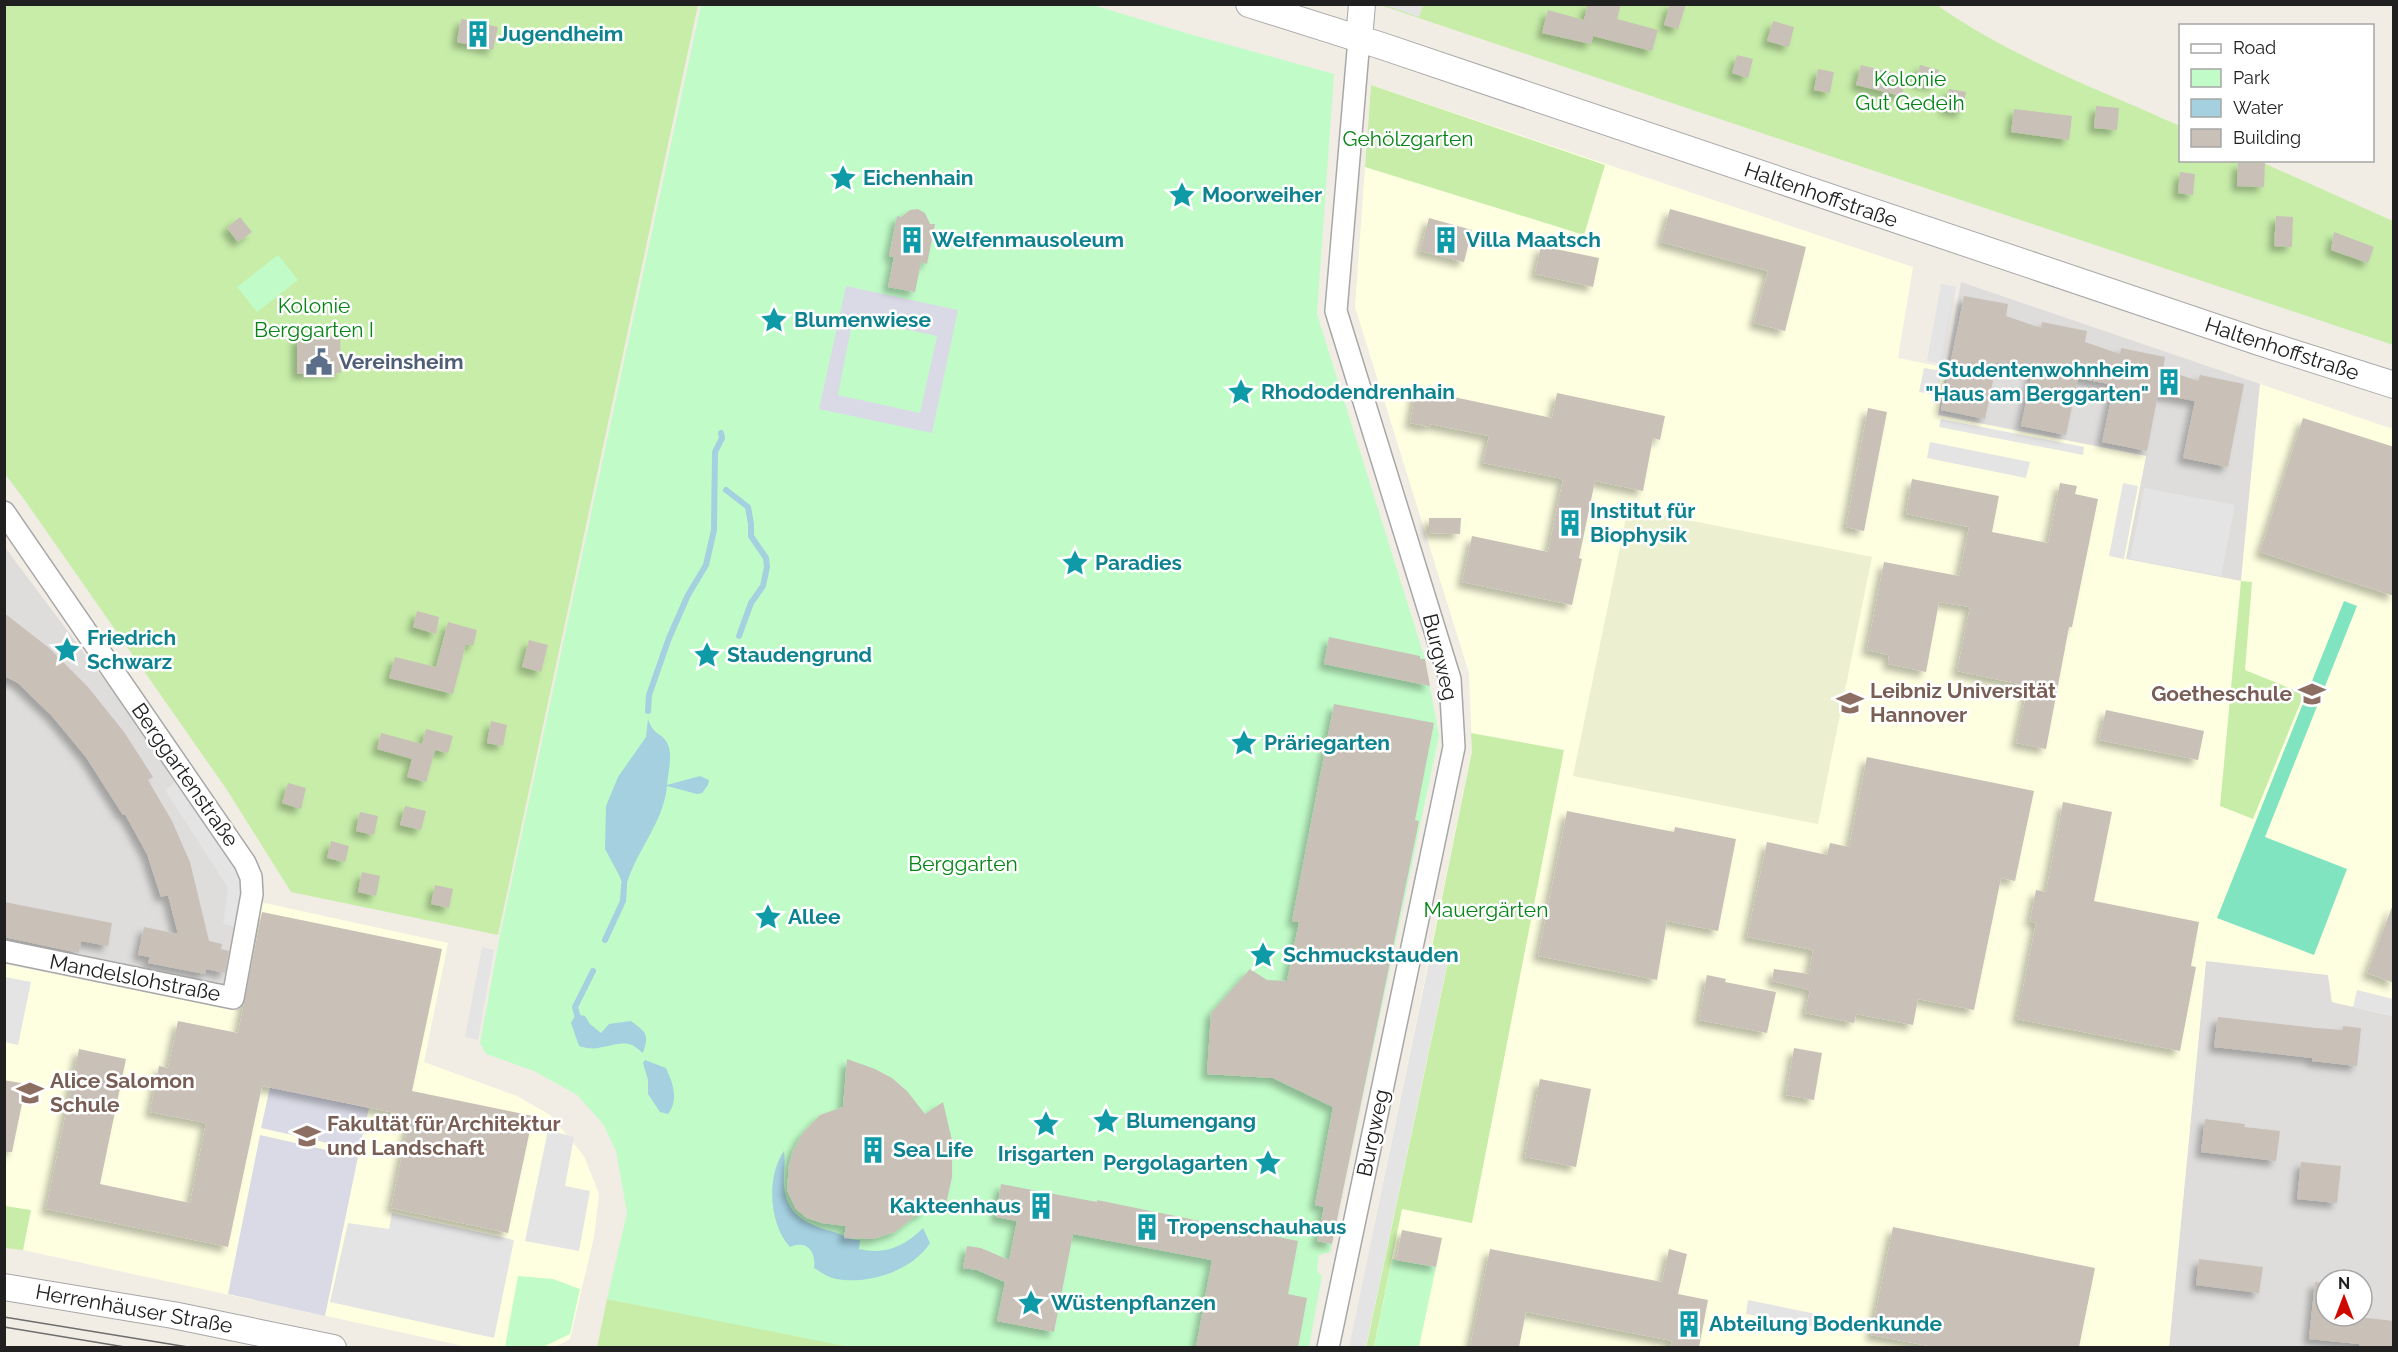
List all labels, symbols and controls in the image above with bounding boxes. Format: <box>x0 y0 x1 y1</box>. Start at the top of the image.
building icon: Jugendheim <box>463 19 493 49</box>
place label: Jugendheim <box>498 21 623 46</box>
legend <box>2179 24 2374 162</box>
text: Road <box>2233 37 2276 58</box>
park label: Kolonie Gut Gedeih <box>1855 66 1965 115</box>
text: Park <box>2233 67 2270 88</box>
text: Water <box>2233 97 2284 118</box>
park label: Gehölzgarten <box>1342 126 1474 151</box>
text: Building <box>2233 127 2301 148</box>
street label: Haltenhoffstraße <box>1741 157 1901 232</box>
place icon: Eichenhain <box>828 163 858 193</box>
place label: Eichenhain <box>863 165 974 190</box>
place icon: Moorweiher <box>1167 180 1197 210</box>
place label: Moorweiher <box>1202 182 1322 207</box>
building icon: Welfenmausoleum <box>897 225 927 255</box>
building icon: Villa Maatsch <box>1431 225 1461 255</box>
place label: Welfenmausoleum <box>932 227 1124 252</box>
place label: Villa Maatsch <box>1466 227 1601 252</box>
park label: Kolonie Berggarten I <box>254 293 374 342</box>
place icon: Blumenwiese <box>759 305 789 335</box>
place label: Blumenwiese <box>794 307 931 332</box>
street label: Haltenhoffstraße <box>2202 312 2362 385</box>
public building icon: Vereinsheim <box>304 347 334 377</box>
place label: Vereinsheim <box>339 349 464 374</box>
place label: Studentenwohnheim "Haus am Berggarten" <box>1925 357 2149 406</box>
building icon: Studentenwohnheim "Haus am Berggarten" <box>2154 367 2184 397</box>
place icon: Rhododendrenhain <box>1226 377 1256 407</box>
place label: Rhododendrenhain <box>1261 379 1455 404</box>
place label: Institut für Biophysik <box>1590 498 1695 547</box>
building icon: Institut für Biophysik <box>1555 508 1585 538</box>
place icon: Paradies <box>1060 548 1090 578</box>
place label: Paradies <box>1095 550 1182 575</box>
street label: Burgweg <box>1418 611 1463 703</box>
place label: Friedrich Schwarz <box>87 625 176 674</box>
place icon: Friedrich Schwarz <box>52 635 82 665</box>
place icon: Staudengrund <box>692 640 722 670</box>
place label: Staudengrund <box>727 642 872 667</box>
place label: Leibniz Universität Hannover <box>1870 678 2056 727</box>
school or university icon: Goetheschule <box>2297 679 2327 709</box>
place label: Goetheschule <box>2151 681 2292 706</box>
school or university icon: Leibniz Universität Hannover <box>1835 688 1865 718</box>
street label: Berggartenstraße <box>127 698 244 851</box>
place icon: Präriegarten <box>1229 728 1259 758</box>
place label: Präriegarten <box>1264 730 1390 755</box>
park label: Berggarten <box>908 851 1018 876</box>
park label: Mauergärten <box>1424 897 1548 922</box>
place icon: Allee <box>753 902 783 932</box>
place label: Allee <box>788 904 841 929</box>
place icon: Schmuckstauden <box>1248 940 1278 970</box>
place label: Schmuckstauden <box>1283 942 1459 967</box>
street label: Mandelslohstraße <box>48 949 223 1006</box>
place label: Alice Salomon Schule <box>50 1068 195 1117</box>
school or university icon: Alice Salomon Schule <box>15 1078 45 1108</box>
street label: Burgweg <box>1351 1087 1394 1179</box>
place icon: Blumengang <box>1091 1106 1121 1136</box>
place label: Blumengang <box>1126 1108 1256 1133</box>
place icon: Irisgarten <box>1031 1109 1061 1139</box>
place label: Fakultät für Architektur und Landschaft <box>327 1111 561 1160</box>
school or university icon: Fakultät für Architektur und Landschaft <box>292 1121 322 1151</box>
building icon: Sea Life <box>858 1135 888 1165</box>
place label: Sea Life <box>893 1137 974 1162</box>
place label: Irisgarten <box>998 1141 1094 1166</box>
place icon: Pergolagarten <box>1253 1148 1283 1178</box>
place label: Pergolagarten <box>1103 1150 1248 1175</box>
building icon: Kakteenhaus <box>1026 1191 1056 1221</box>
place label: Kakteenhaus <box>889 1193 1021 1218</box>
building icon: Tropenschauhaus <box>1132 1212 1162 1242</box>
place label: Tropenschauhaus <box>1167 1214 1346 1239</box>
north arrow <box>2314 1268 2374 1328</box>
text: N <box>2338 1274 2350 1293</box>
street label: Herrenhäuser Straße <box>34 1279 235 1338</box>
place icon: Wüstenpflanzen <box>1016 1288 1046 1318</box>
place label: Wüstenpflanzen <box>1051 1290 1216 1315</box>
building icon: Abteilung Bodenkunde <box>1674 1309 1704 1339</box>
place label: Abteilung Bodenkunde <box>1709 1311 1943 1336</box>

